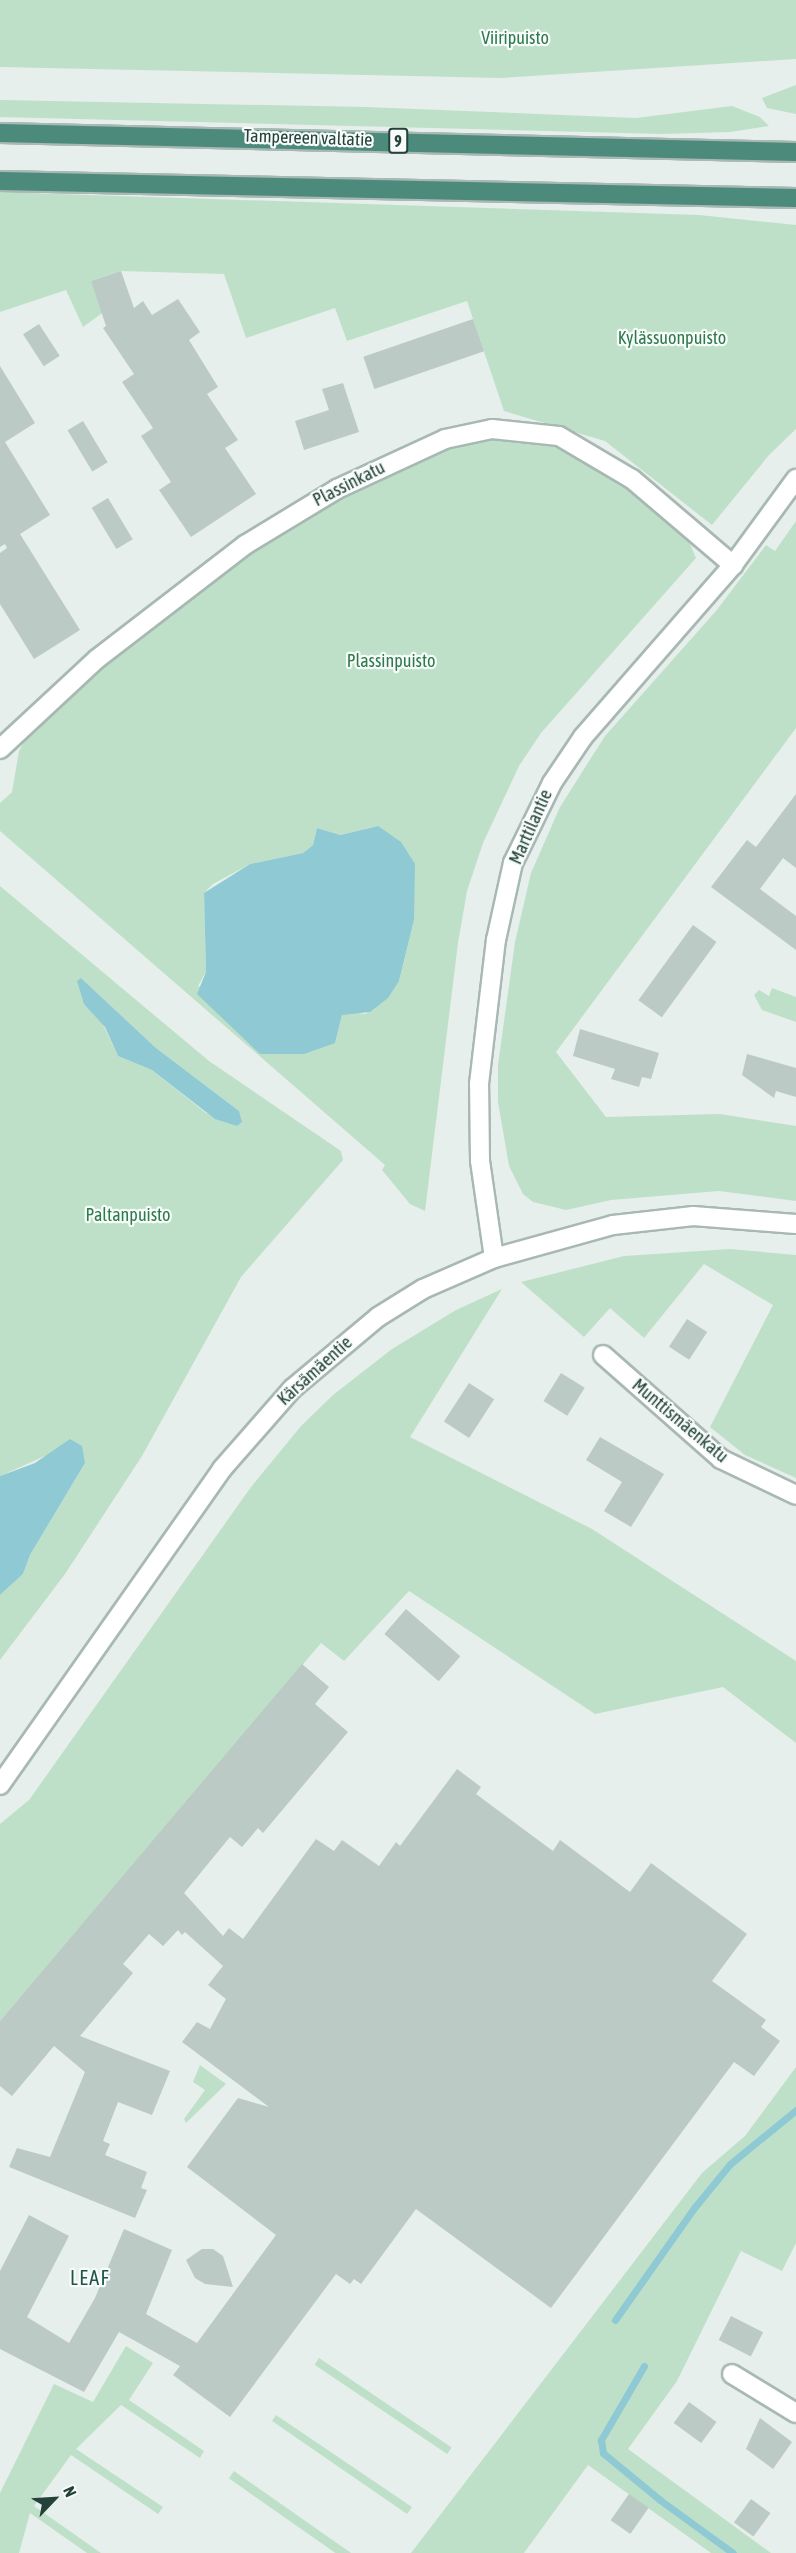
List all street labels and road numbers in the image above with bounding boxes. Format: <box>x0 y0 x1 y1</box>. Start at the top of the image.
street label: Tampereen valtatie <box>243 125 373 151</box>
road number: 9 <box>388 128 408 154</box>
street label: Plassinkatu <box>309 457 389 511</box>
street label: Marttilantie <box>505 786 557 868</box>
street label: Kärsämäentie <box>273 1332 357 1410</box>
street label: Munttismäenkatu <box>628 1375 732 1467</box>

